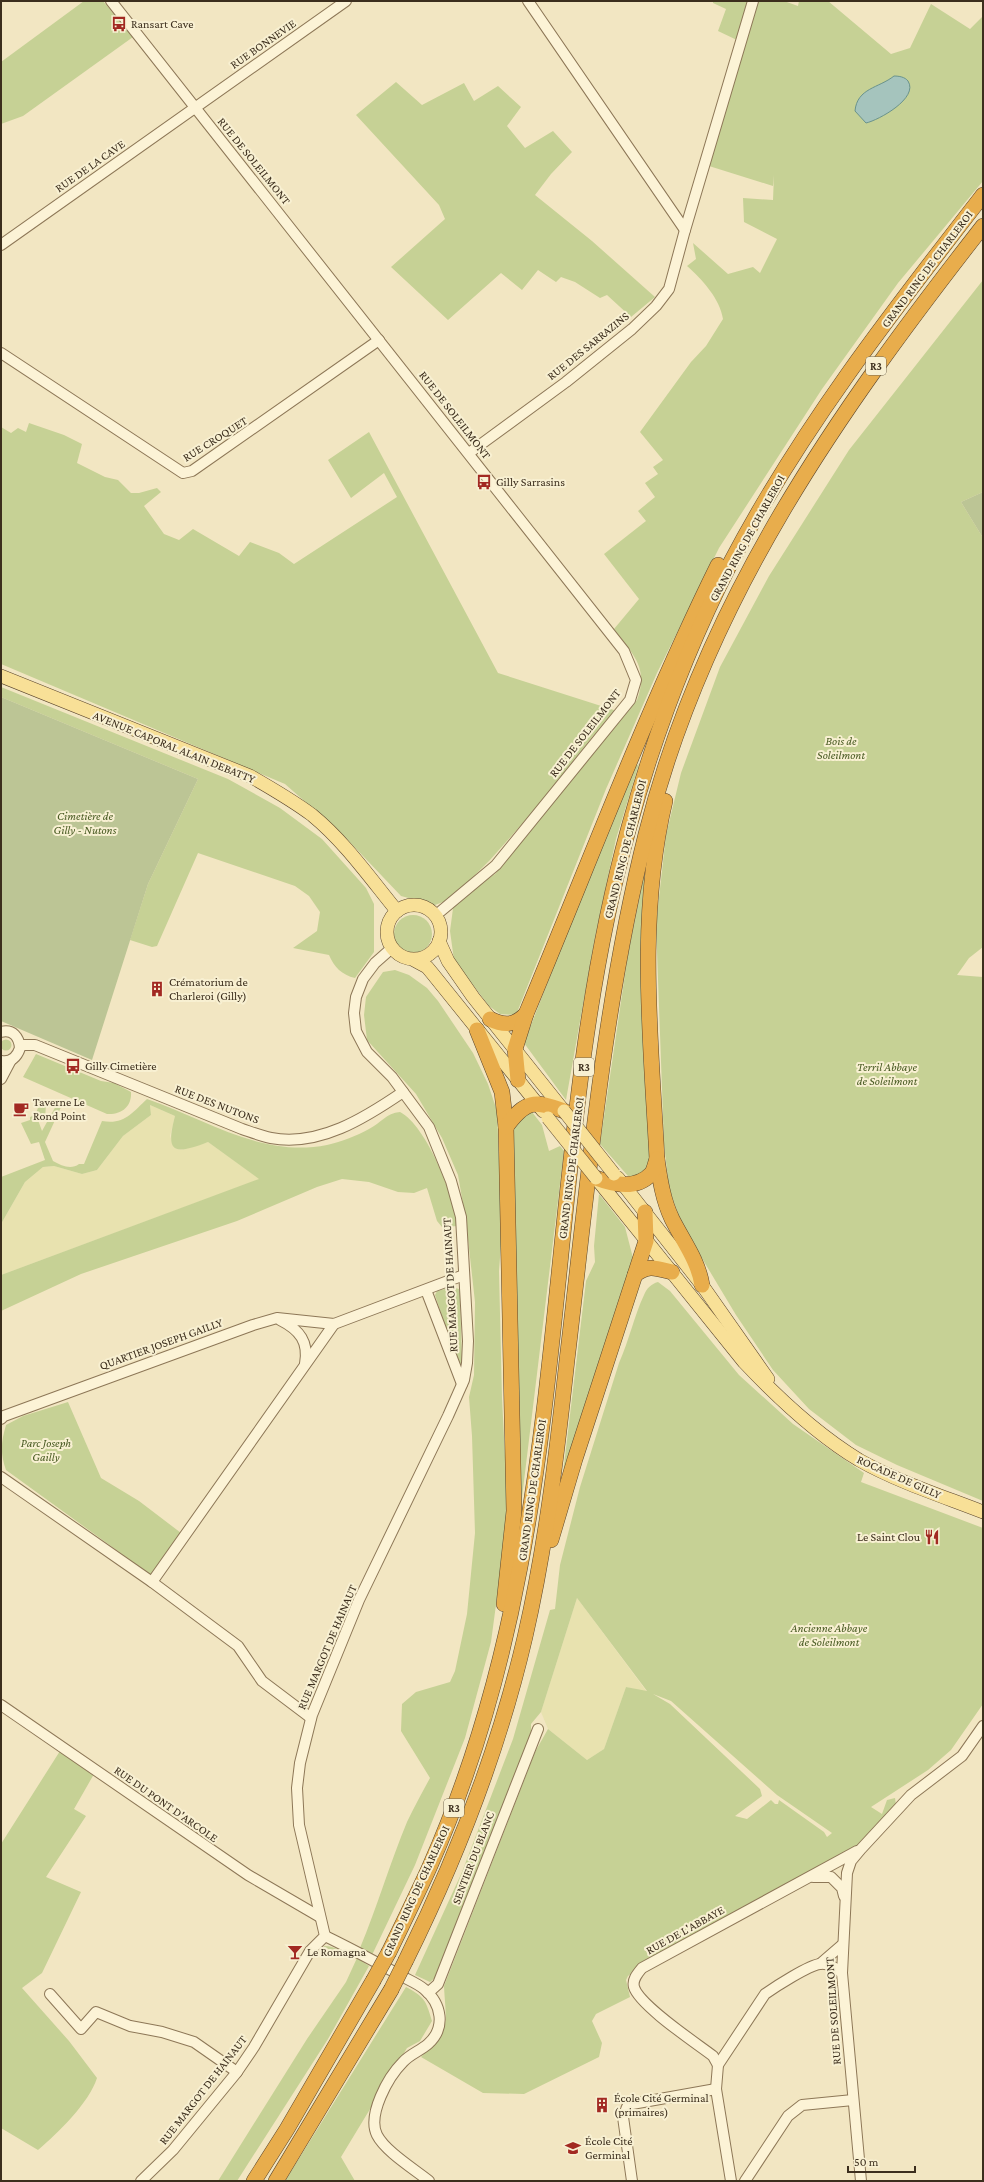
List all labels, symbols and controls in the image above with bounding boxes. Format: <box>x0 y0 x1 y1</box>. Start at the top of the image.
bus stop icon: Ransart Cave <box>110 15 128 33</box>
street label: RUE BONNEVIE <box>228 16 299 72</box>
place label: Ransart Cave <box>131 17 194 31</box>
street label: RUE DE SOLEILMONT <box>215 115 294 208</box>
street label: RUE DE LA CAVE <box>52 137 128 195</box>
street label: GRAND RING DE CHARLEROI <box>878 207 976 330</box>
street label: RUE DES SARRAZINS <box>544 309 632 383</box>
road number: R3 <box>866 357 886 375</box>
street label: RUE DE SOLEILMONT <box>416 368 494 462</box>
street label: RUE CROQUET <box>180 413 250 464</box>
street label: GRAND RING DE CHARLEROI <box>706 472 788 604</box>
bus stop icon: Gilly Sarrasins <box>475 473 493 491</box>
place label: Gilly Sarrasins <box>496 475 565 489</box>
street label: RUE DE SOLEILMONT <box>546 686 624 780</box>
street label: AVENUE CAPORAL ALAIN DEBATTY <box>91 708 258 786</box>
park label: Bois de Soleilmont <box>817 734 865 762</box>
street label: GRAND RING DE CHARLEROI <box>601 778 649 920</box>
park label: Cimetière de Gilly - Nutons <box>54 809 117 837</box>
place label: Crématorium de Charleroi (Gilly) <box>169 975 248 1003</box>
building icon: Crématorium de Charleroi (Gilly) <box>148 980 166 998</box>
bus stop icon: Gilly Cimetière <box>64 1057 82 1075</box>
road number: R3 <box>574 1058 594 1076</box>
place label: Gilly Cimetière <box>85 1059 157 1073</box>
park label: Terril Abbaye de Soleilmont <box>857 1060 918 1088</box>
street label: RUE DES NUTONS <box>173 1082 261 1127</box>
place label: Taverne Le Rond Point <box>33 1095 87 1123</box>
street label: GRAND RING DE CHARLEROI <box>555 1096 587 1240</box>
cafe icon: Taverne Le Rond Point <box>12 1100 30 1118</box>
street label: RUE MARGOT DE HAINAUT <box>439 1217 461 1353</box>
street label: QUARTIER JOSEPH GAILLY <box>97 1315 225 1373</box>
street label: GRAND RING DE CHARLEROI <box>515 1418 549 1562</box>
park label: Parc Joseph Gailly <box>21 1436 71 1464</box>
street label: ROCADE DE GILLY <box>855 1452 944 1502</box>
restaurant icon: Le Saint Clou <box>923 1528 941 1546</box>
place label: Le Saint Clou <box>857 1530 921 1544</box>
street label: RUE MARGOT DE HAINAUT <box>294 1582 360 1712</box>
park label: Ancienne Abbaye de Soleilmont <box>790 1621 868 1649</box>
street label: RUE DU PONT D'ARCOLE <box>111 1763 221 1845</box>
road number: R3 <box>444 1799 464 1817</box>
street label: SENTIER DU BLANC <box>449 1810 497 1906</box>
street label: GRAND RING DE CHARLEROI <box>379 1823 453 1959</box>
street label: RUE DE L'ABBAYE <box>643 1902 727 1957</box>
bar icon: Le Romagna <box>286 1943 304 1961</box>
place label: Le Romagna <box>307 1945 366 1959</box>
street label: RUE DE SOLEILMONT <box>822 1956 844 2065</box>
street label: RUE MARGOT DE HAINAUT <box>156 2032 250 2147</box>
place label: École Cité Germinal (primaires) <box>614 2091 709 2119</box>
building icon: École Cité Germinal (primaires) <box>593 2096 611 2114</box>
place label: École Cité Germinal <box>585 2134 632 2162</box>
school or university icon: École Cité Germinal <box>564 2139 582 2157</box>
scale bar <box>848 2148 915 2174</box>
text: 50 m <box>854 2155 879 2169</box>

